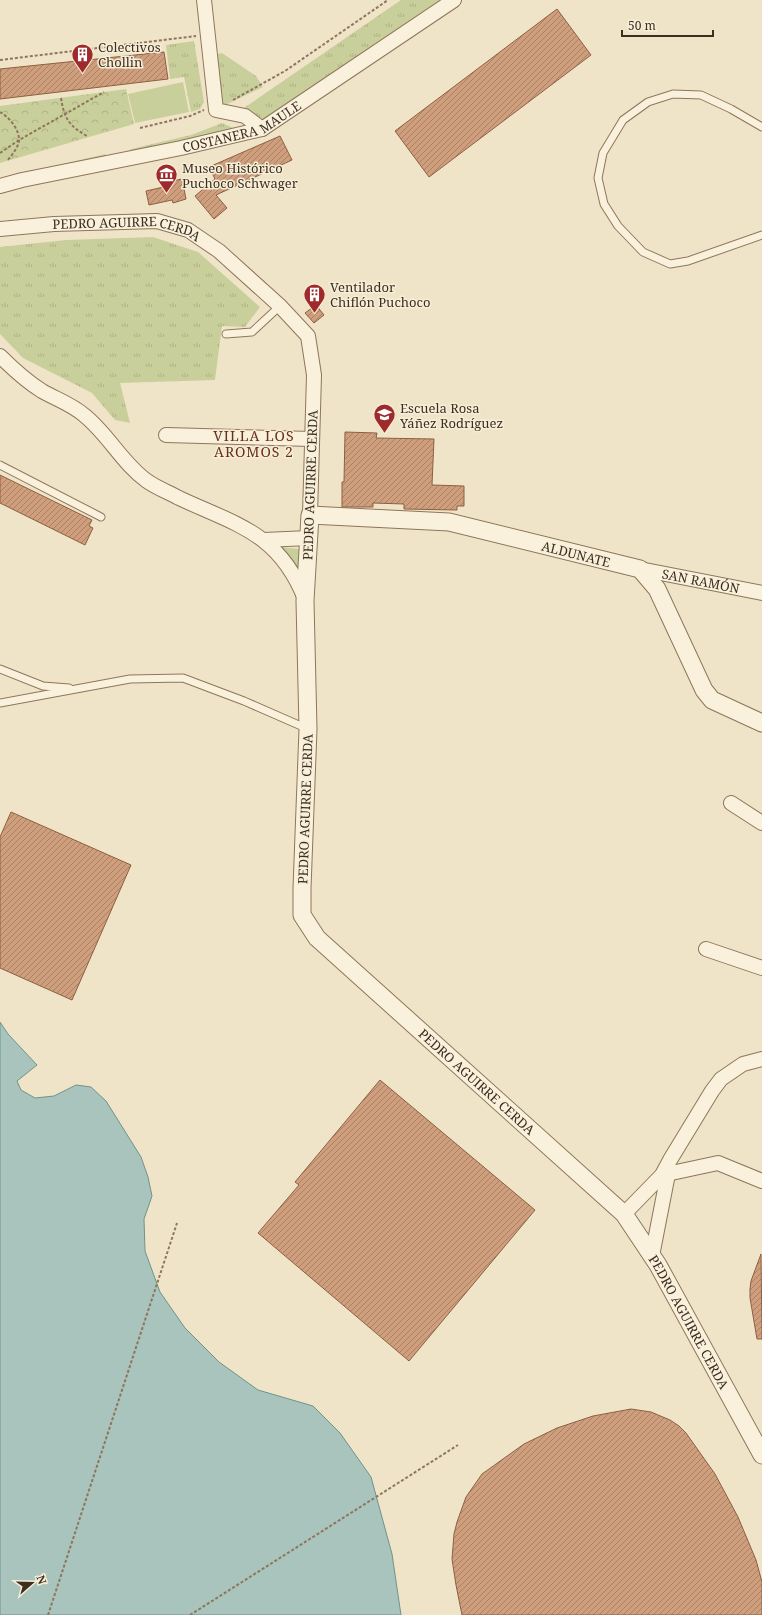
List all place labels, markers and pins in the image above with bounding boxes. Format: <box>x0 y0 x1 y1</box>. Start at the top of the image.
place label: Colectivos Chollin <box>98 38 161 71</box>
building icon: Colectivos Chollin <box>70 41 96 74</box>
place label: Museo Histórico Puchoco Schwager <box>182 159 298 192</box>
museum icon: Museo Histórico Puchoco Schwager <box>153 162 179 195</box>
place label: Ventilador Chiflón Puchoco <box>330 278 430 311</box>
building icon: Ventilador Chiflón Puchoco <box>302 281 328 314</box>
place label: Escuela Rosa Yáñez Rodríguez <box>399 399 503 432</box>
school or university icon: Escuela Rosa Yáñez Rodríguez <box>371 402 397 435</box>

